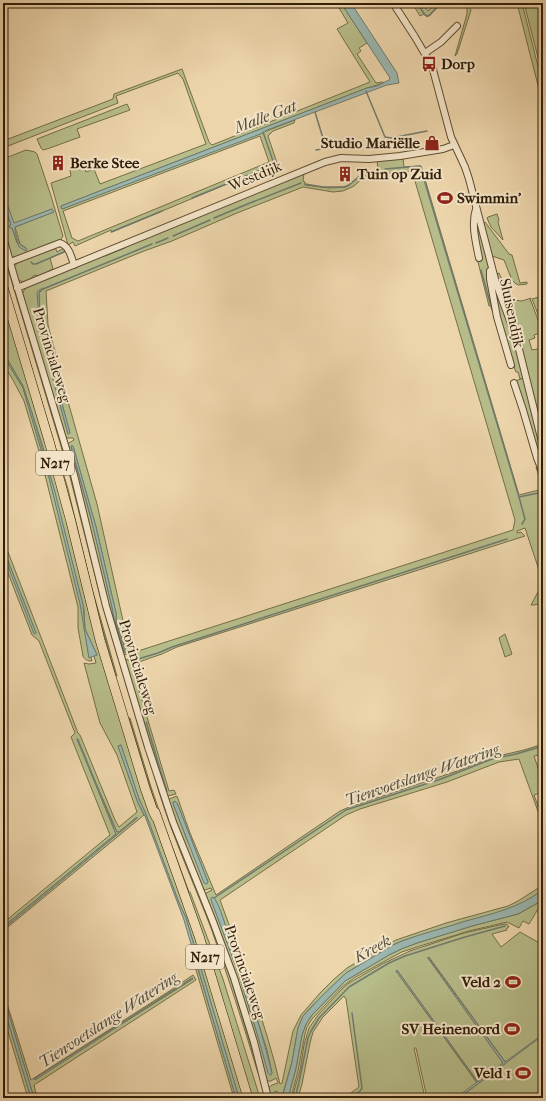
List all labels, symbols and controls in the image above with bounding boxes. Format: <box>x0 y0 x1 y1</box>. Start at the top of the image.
bus stop icon: Dorp <box>420 55 438 73</box>
place label: Dorp <box>441 55 475 73</box>
water label: Malle Gat <box>230 95 300 137</box>
place label: Studio Mariëlle <box>321 134 421 152</box>
shop icon: Studio Mariëlle <box>423 134 441 152</box>
building icon: Berke Stee <box>49 154 67 172</box>
place label: Berke Stee <box>70 154 140 172</box>
street label: Westdijk <box>225 157 285 196</box>
building icon: Tuin op Zuid <box>336 165 354 183</box>
place label: Tuin op Zuid <box>356 165 442 183</box>
sports icon: Swimmin' <box>436 189 454 207</box>
place label: Swimmin' <box>457 189 522 207</box>
street label: Sluisendijk <box>496 277 528 350</box>
street label: Provincialeweg <box>29 305 75 406</box>
road number: N217 <box>36 451 74 475</box>
street label: Provincialeweg <box>115 617 161 718</box>
water label: Tienvoetslange Watering <box>342 739 503 810</box>
street label: Provincialeweg <box>220 922 270 1023</box>
water label: Kreek <box>349 930 394 967</box>
road number: N217 <box>186 945 224 969</box>
water label: Tienvoetslange Watering <box>35 967 182 1072</box>
place label: Veld 2 <box>461 973 501 991</box>
sports icon: Veld 2 <box>504 973 522 991</box>
place label: SV Heinenoord <box>402 1020 501 1038</box>
sports icon: SV Heinenoord <box>503 1020 521 1038</box>
place label: Veld 1 <box>473 1064 511 1082</box>
sports icon: Veld 1 <box>514 1064 532 1082</box>

